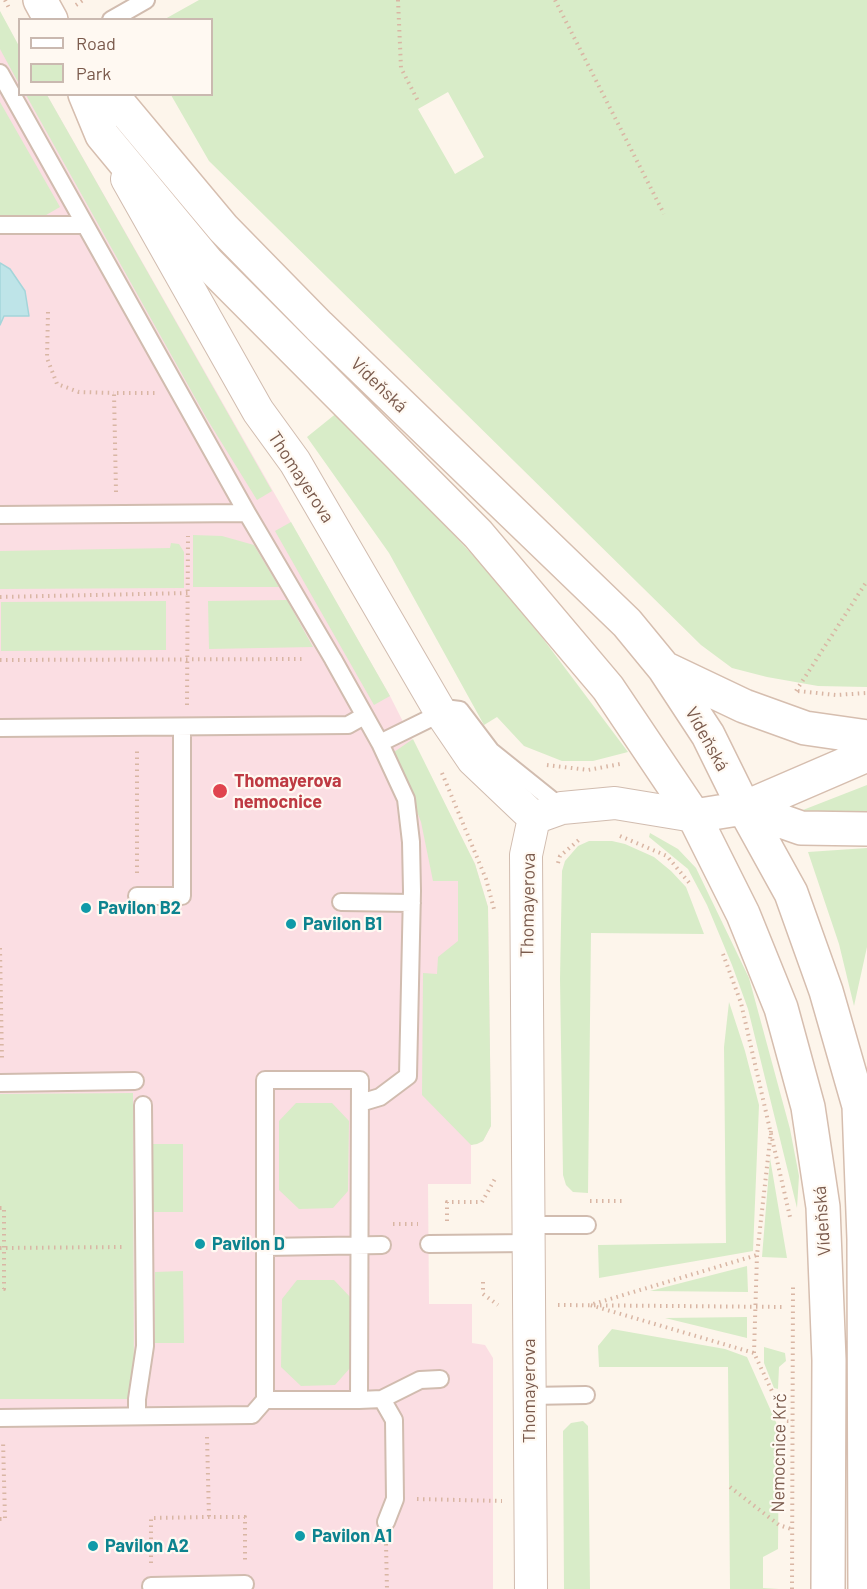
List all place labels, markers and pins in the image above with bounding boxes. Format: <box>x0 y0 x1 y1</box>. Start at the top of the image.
place label: Thomayerova nemocnice <box>234 770 341 812</box>
marker: Thomayerova nemocnice <box>211 782 229 800</box>
place label: Pavilon B2 <box>98 897 181 919</box>
marker: Pavilon B2 <box>79 901 93 915</box>
place label: Pavilon B1 <box>303 913 382 935</box>
marker: Pavilon B1 <box>284 917 298 931</box>
place label: Pavilon D <box>212 1233 285 1255</box>
marker: Pavilon D <box>193 1237 207 1251</box>
place label: Pavilon A1 <box>312 1525 392 1547</box>
marker: Pavilon A1 <box>293 1529 307 1543</box>
place label: Pavilon A2 <box>105 1535 189 1557</box>
marker: Pavilon A2 <box>86 1539 100 1553</box>

